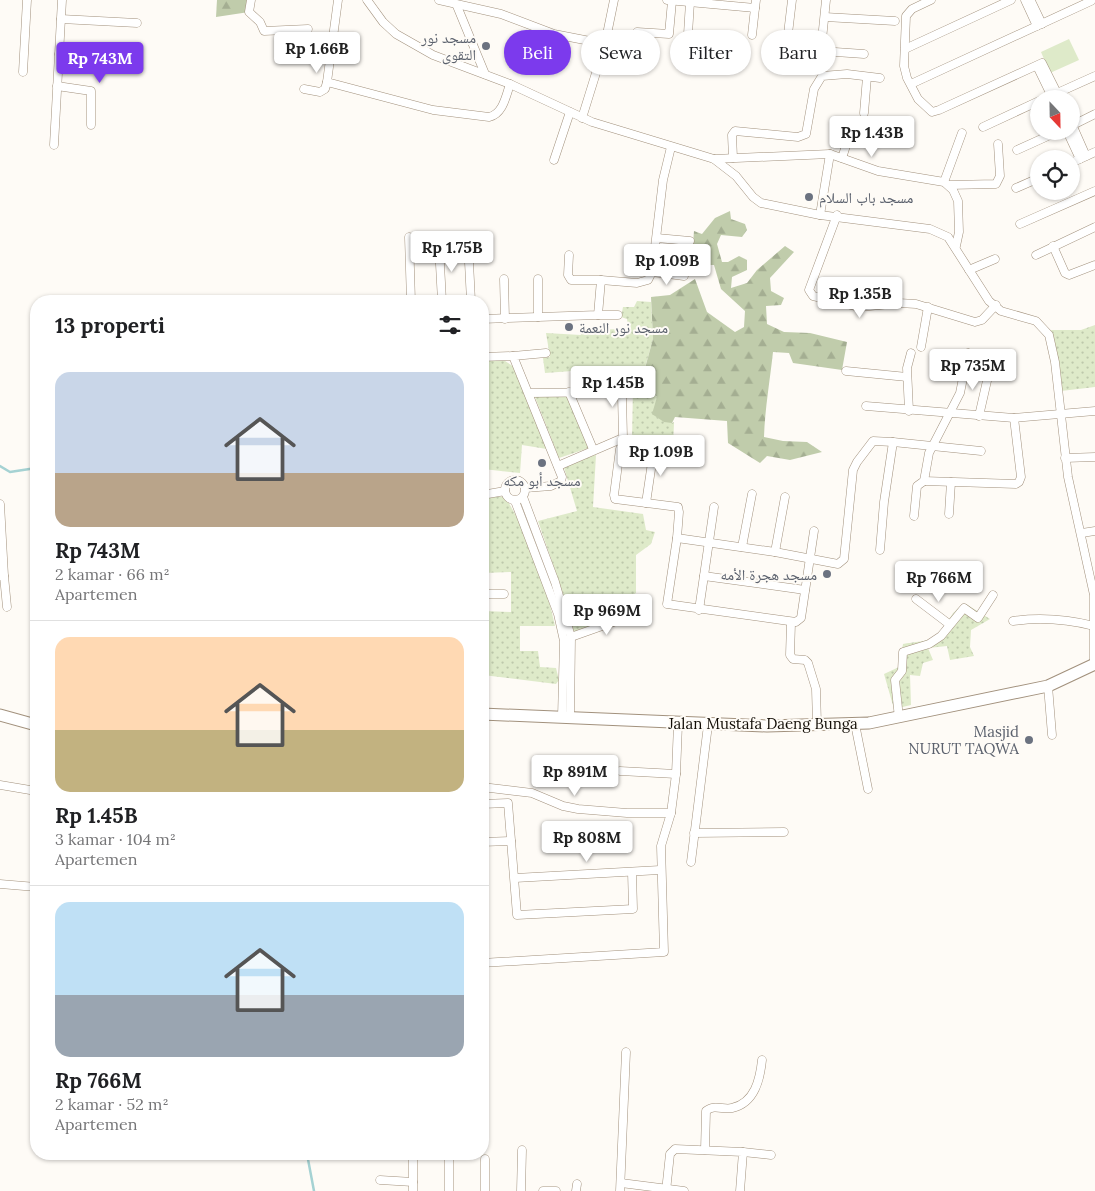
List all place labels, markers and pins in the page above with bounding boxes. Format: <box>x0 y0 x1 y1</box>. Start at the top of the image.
place label: مسجد نور التقوى <box>420 28 476 65</box>
pin: Rp 1.66B <box>265 32 369 74</box>
marker: مسجد نور التقوى <box>480 40 492 52</box>
pin: Rp 743M <box>54 42 146 84</box>
pin: Rp 1.43B <box>820 116 924 158</box>
place label: مسجد باب السلام <box>819 188 914 208</box>
marker: مسجد باب السلام <box>803 191 815 203</box>
pin: Rp 1.75B <box>400 230 504 273</box>
pin: Rp 1.09B <box>615 244 719 286</box>
pin: Rp 1.35B <box>808 276 912 319</box>
place label: مسجد نور النعمة <box>579 318 668 337</box>
marker: مسجد نور النعمة <box>563 321 575 333</box>
pin: Rp 735M <box>927 348 1019 391</box>
pin: Rp 1.45B <box>561 366 665 408</box>
pin: Rp 1.09B <box>609 434 713 477</box>
marker: مسجد أبو مكه <box>536 457 548 469</box>
place label: مسجد أبو مكه <box>504 471 581 490</box>
pin: Rp 766M <box>893 560 985 603</box>
place label: مسجد هجرة الأمه <box>720 565 817 584</box>
marker: مسجد هجرة الأمه <box>821 568 833 580</box>
pin: Rp 969M <box>561 594 653 636</box>
place label: Masjid NURUT TAQWA <box>908 722 1020 758</box>
marker: Masjid NURUT TAQWA <box>1023 734 1035 746</box>
pin: Rp 891M <box>529 754 621 797</box>
pin: Rp 808M <box>541 820 633 863</box>

